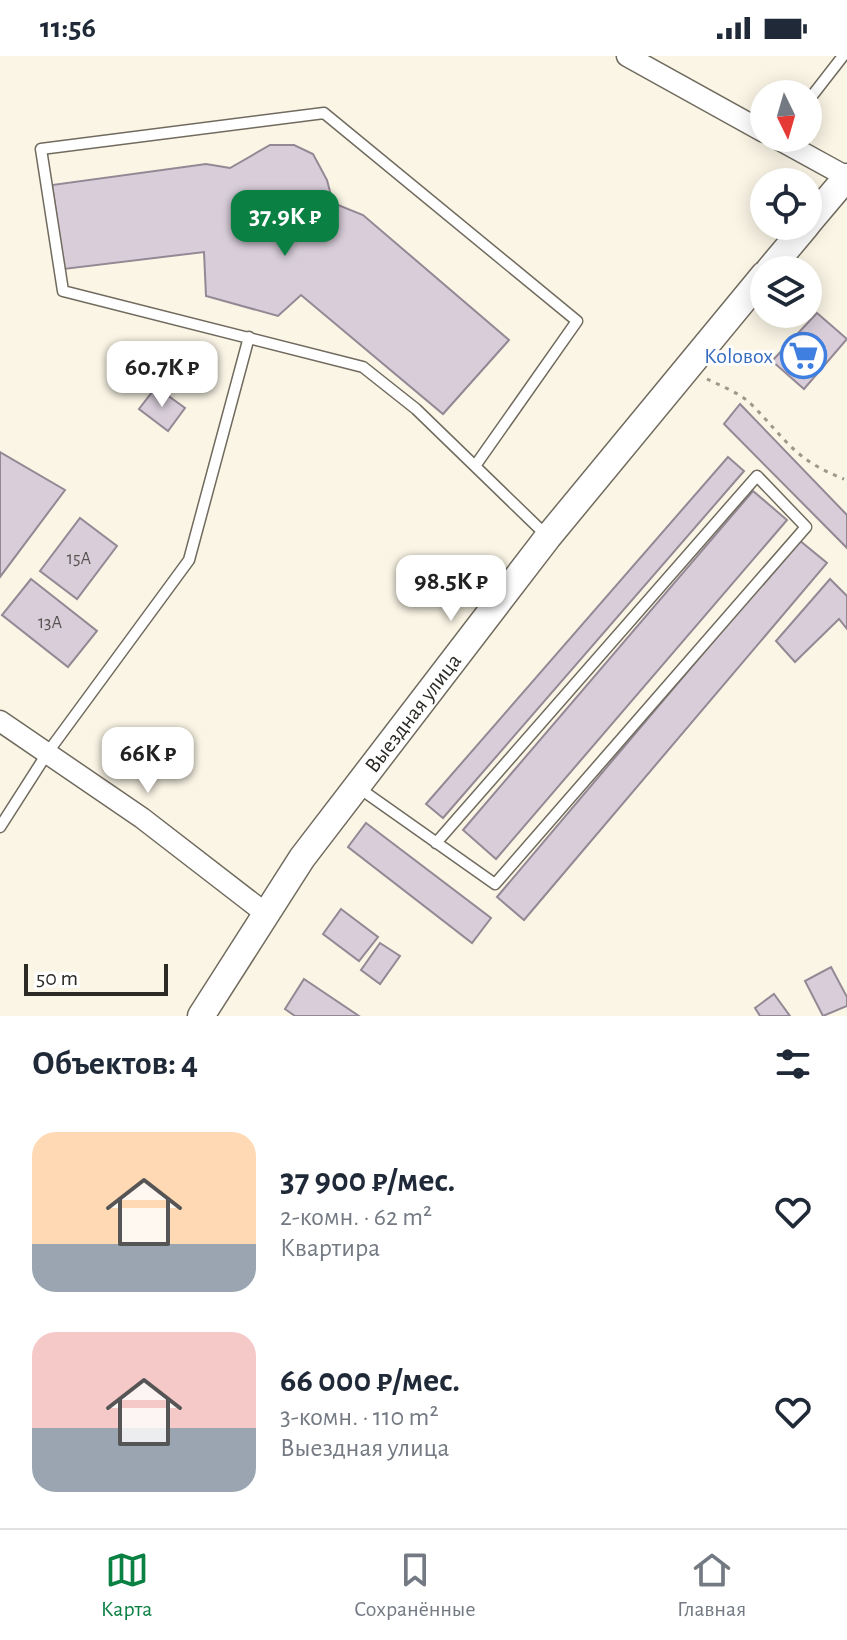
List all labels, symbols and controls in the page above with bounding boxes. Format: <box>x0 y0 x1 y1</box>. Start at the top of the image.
text: 11:56 <box>40 13 96 43</box>
north arrow <box>750 80 822 152</box>
map controls <box>750 80 822 328</box>
button: locate <box>750 168 822 240</box>
pin: 37.9K ₽ <box>211 190 359 258</box>
text: 37.9K ₽ <box>249 203 321 229</box>
button: layers <box>750 256 822 328</box>
supermarket icon: Kоlовох <box>780 332 828 380</box>
pin: 60.7K ₽ <box>88 341 236 409</box>
place label: Kоlовох <box>704 345 773 367</box>
text: 60.7K ₽ <box>125 354 199 380</box>
house number: 15А <box>67 550 92 568</box>
pin: 98.5K ₽ <box>377 555 525 623</box>
text: 98.5K ₽ <box>414 568 488 594</box>
house number: 13А <box>38 614 63 632</box>
street label: Выездная улица <box>361 650 465 777</box>
pin: 66K ₽ <box>92 727 204 795</box>
text: 66K ₽ <box>120 740 176 766</box>
scale bar <box>24 960 168 996</box>
text: 50 m <box>36 967 78 989</box>
icon: filters <box>771 1042 815 1086</box>
text: Объектов: 4 <box>32 1047 198 1081</box>
icon: home <box>96 1164 192 1260</box>
text: 37 900 ₽/мес. <box>280 1164 455 1198</box>
icon: heart <box>771 1190 815 1234</box>
text: 2-комн. · 62 m² <box>280 1204 432 1230</box>
text: Квартира <box>280 1235 380 1261</box>
icon: home <box>96 1364 192 1460</box>
text: 66 000 ₽/мес. <box>280 1364 460 1398</box>
icon: heart <box>771 1390 815 1434</box>
text: 3-комн. · 110 m² <box>280 1404 438 1430</box>
text: Выездная улица <box>280 1435 449 1461</box>
tab: Карта <box>101 1548 152 1622</box>
tab: Сохранённые <box>354 1548 476 1622</box>
tab: Главная <box>677 1548 746 1622</box>

